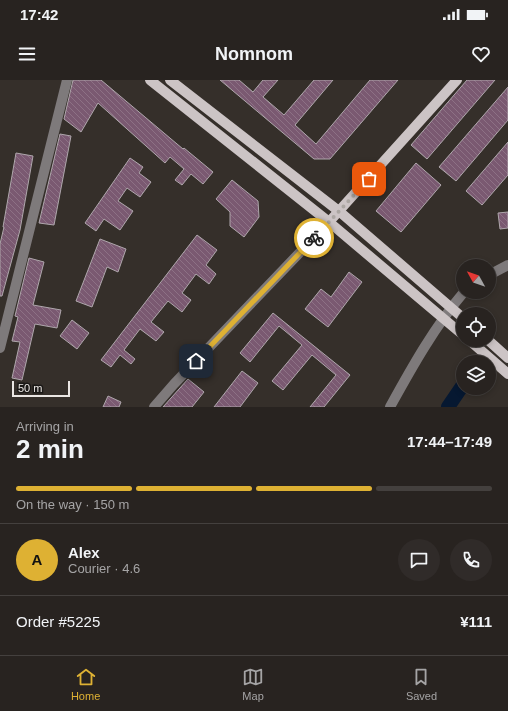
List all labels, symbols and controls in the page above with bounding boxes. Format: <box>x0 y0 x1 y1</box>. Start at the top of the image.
text: 17:42 <box>20 6 58 23</box>
icon: menu <box>16 43 38 65</box>
icon: heart <box>470 43 492 65</box>
text: Nomnom <box>215 44 293 64</box>
pin <box>352 162 386 196</box>
icon: bag <box>358 168 380 190</box>
courier <box>294 218 334 258</box>
icon: bike <box>303 227 325 249</box>
north arrow <box>456 259 496 299</box>
map controls <box>456 259 496 395</box>
button: locate <box>456 307 496 347</box>
pin <box>179 344 213 378</box>
icon: home <box>185 350 207 372</box>
button: layers <box>456 355 496 395</box>
scale bar <box>12 379 70 398</box>
text: 50 m <box>18 382 42 394</box>
text: Arriving in <box>16 419 74 434</box>
text: 17:44–17:49 <box>407 433 492 450</box>
text: 2 min <box>16 434 84 464</box>
text: On the way · 150 m <box>16 497 129 512</box>
button: chat <box>398 539 440 581</box>
button: phone <box>450 539 492 581</box>
text: Alex <box>68 544 100 561</box>
text: A <box>32 551 42 568</box>
text: Courier · 4.6 <box>68 561 140 576</box>
text: Order #5225 <box>16 613 100 630</box>
text: ¥111 <box>460 613 492 630</box>
tab: Home <box>71 666 100 702</box>
tab: Map <box>242 666 264 702</box>
tab: Saved <box>406 666 437 702</box>

